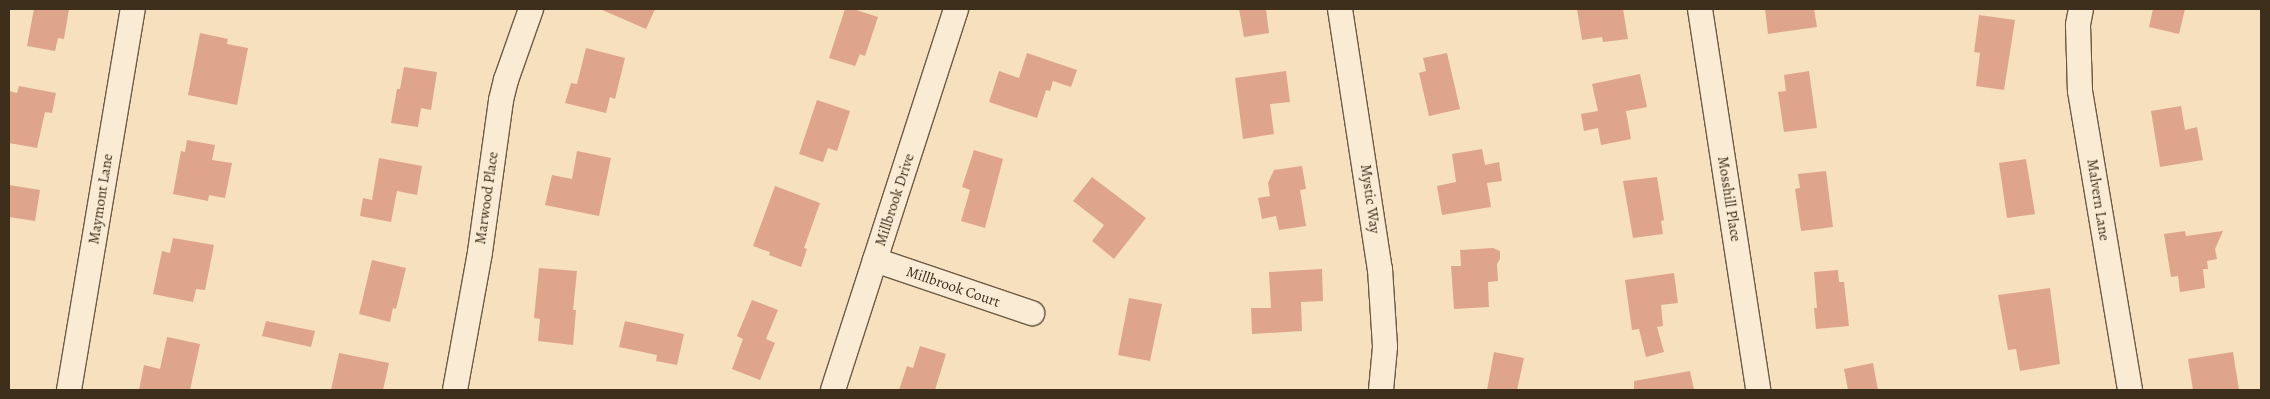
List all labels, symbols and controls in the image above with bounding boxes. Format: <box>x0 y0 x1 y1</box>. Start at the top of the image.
street label: Marwood Place <box>472 150 502 246</box>
street label: Millbrook Drive <box>872 151 918 249</box>
street label: Maymont Lane <box>85 152 117 246</box>
street label: Mosshill Place <box>1713 155 1745 243</box>
street label: Malvern Lane <box>2083 158 2113 242</box>
street label: Mystic Way <box>1356 163 1384 235</box>
street label: Millbrook Court <box>904 263 1002 311</box>

